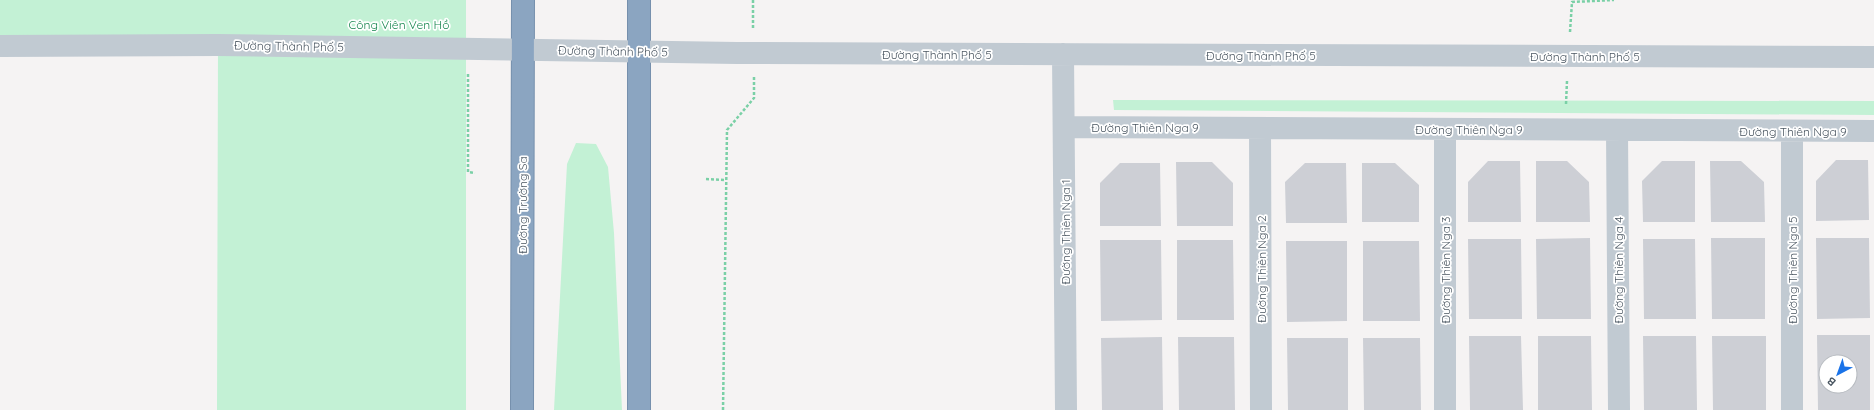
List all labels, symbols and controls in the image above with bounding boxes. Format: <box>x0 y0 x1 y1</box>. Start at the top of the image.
park label: Công Viên Ven Hồ <box>349 17 449 32</box>
street label: Đường Thành Phố 5 <box>234 38 344 54</box>
street label: Đường Thành Phố 5 <box>558 43 668 59</box>
street label: Đường Thành Phố 5 <box>882 47 992 62</box>
street label: Đường Thành Phố 5 <box>1206 48 1316 63</box>
street label: Đường Thành Phố 5 <box>1530 49 1640 64</box>
street label: Đường Thiên Nga 9 <box>1091 120 1199 135</box>
street label: Đường Thiên Nga 9 <box>1415 122 1523 137</box>
street label: Đường Thiên Nga 9 <box>1739 124 1847 139</box>
street label: Đường Trường Sa <box>515 156 530 254</box>
street label: Đường Thiên Nga 1 <box>1058 179 1073 285</box>
street label: Đường Thiên Nga 2 <box>1254 215 1269 323</box>
street label: Đường Thiên Nga 3 <box>1438 216 1453 324</box>
street label: Đường Thiên Nga 4 <box>1611 216 1626 324</box>
street label: Đường Thiên Nga 5 <box>1785 216 1800 324</box>
north arrow <box>1818 354 1858 394</box>
text: B <box>1824 374 1839 389</box>

